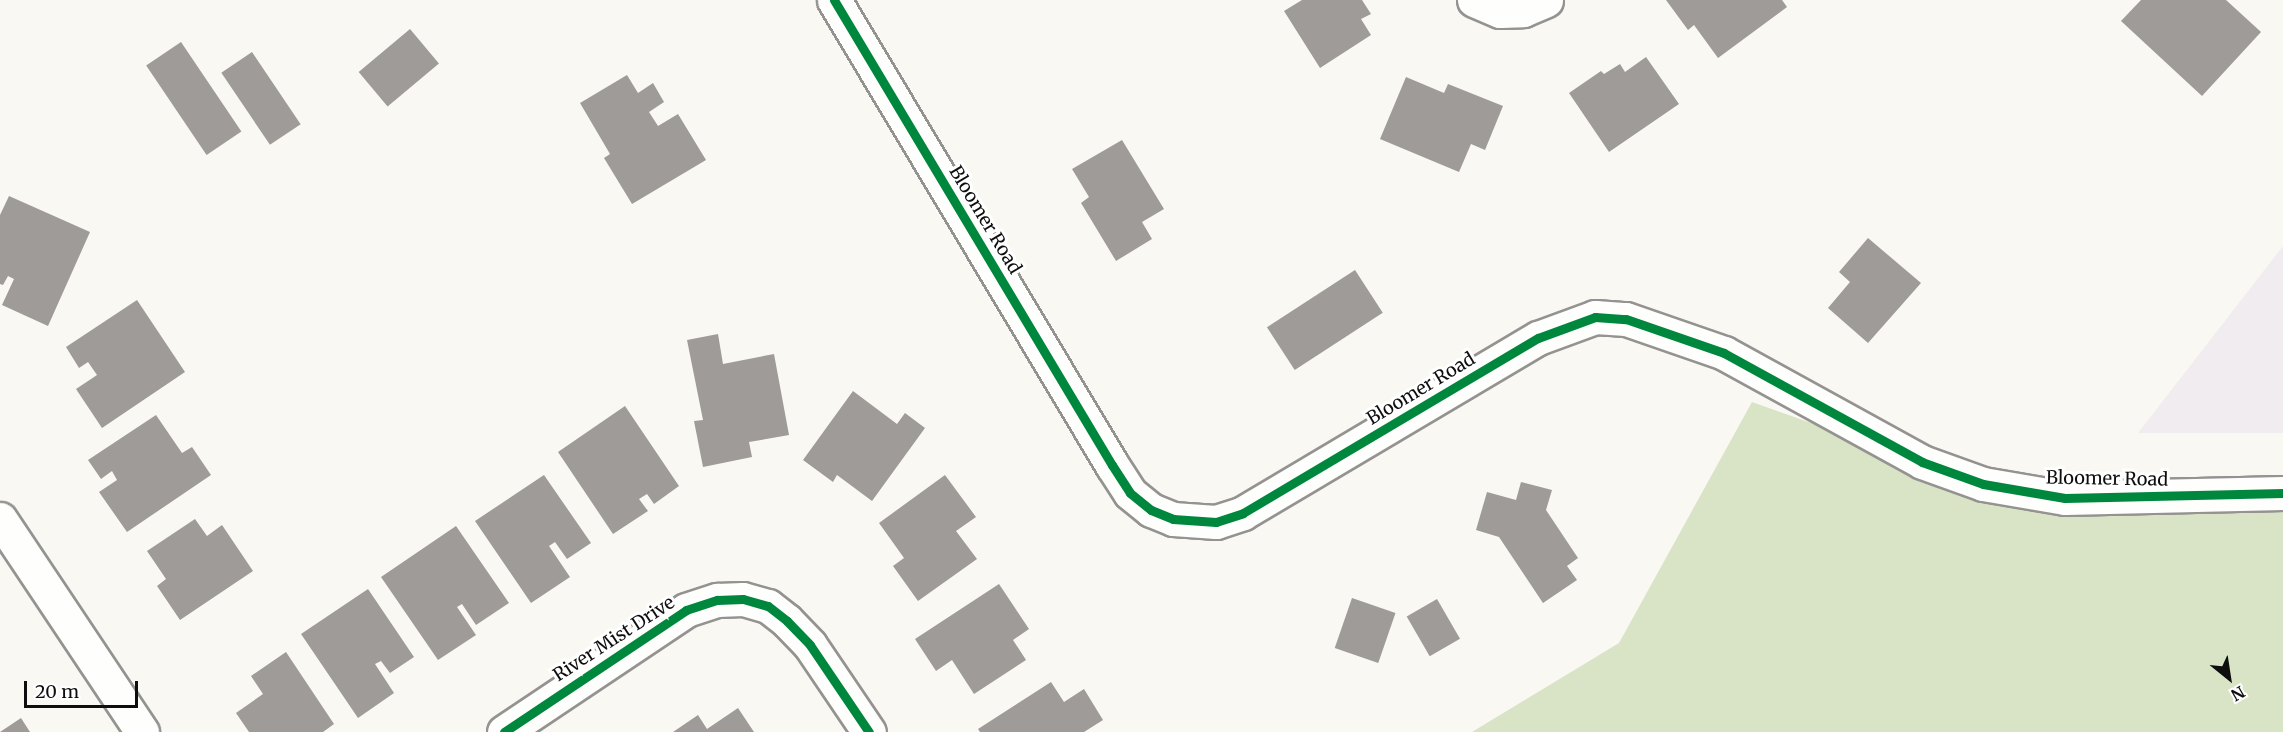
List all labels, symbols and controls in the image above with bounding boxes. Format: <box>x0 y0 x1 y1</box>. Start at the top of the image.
street label: Bloomer Road <box>944 162 1026 278</box>
street label: Bloomer Road <box>1363 348 1479 430</box>
street label: Bloomer Road <box>2046 467 2168 491</box>
street label: River Mist Drive <box>549 592 679 686</box>
north arrow <box>2199 648 2259 708</box>
scale bar <box>27 669 141 707</box>
text: 20 m <box>35 680 79 703</box>
text: N <box>2228 682 2248 705</box>

